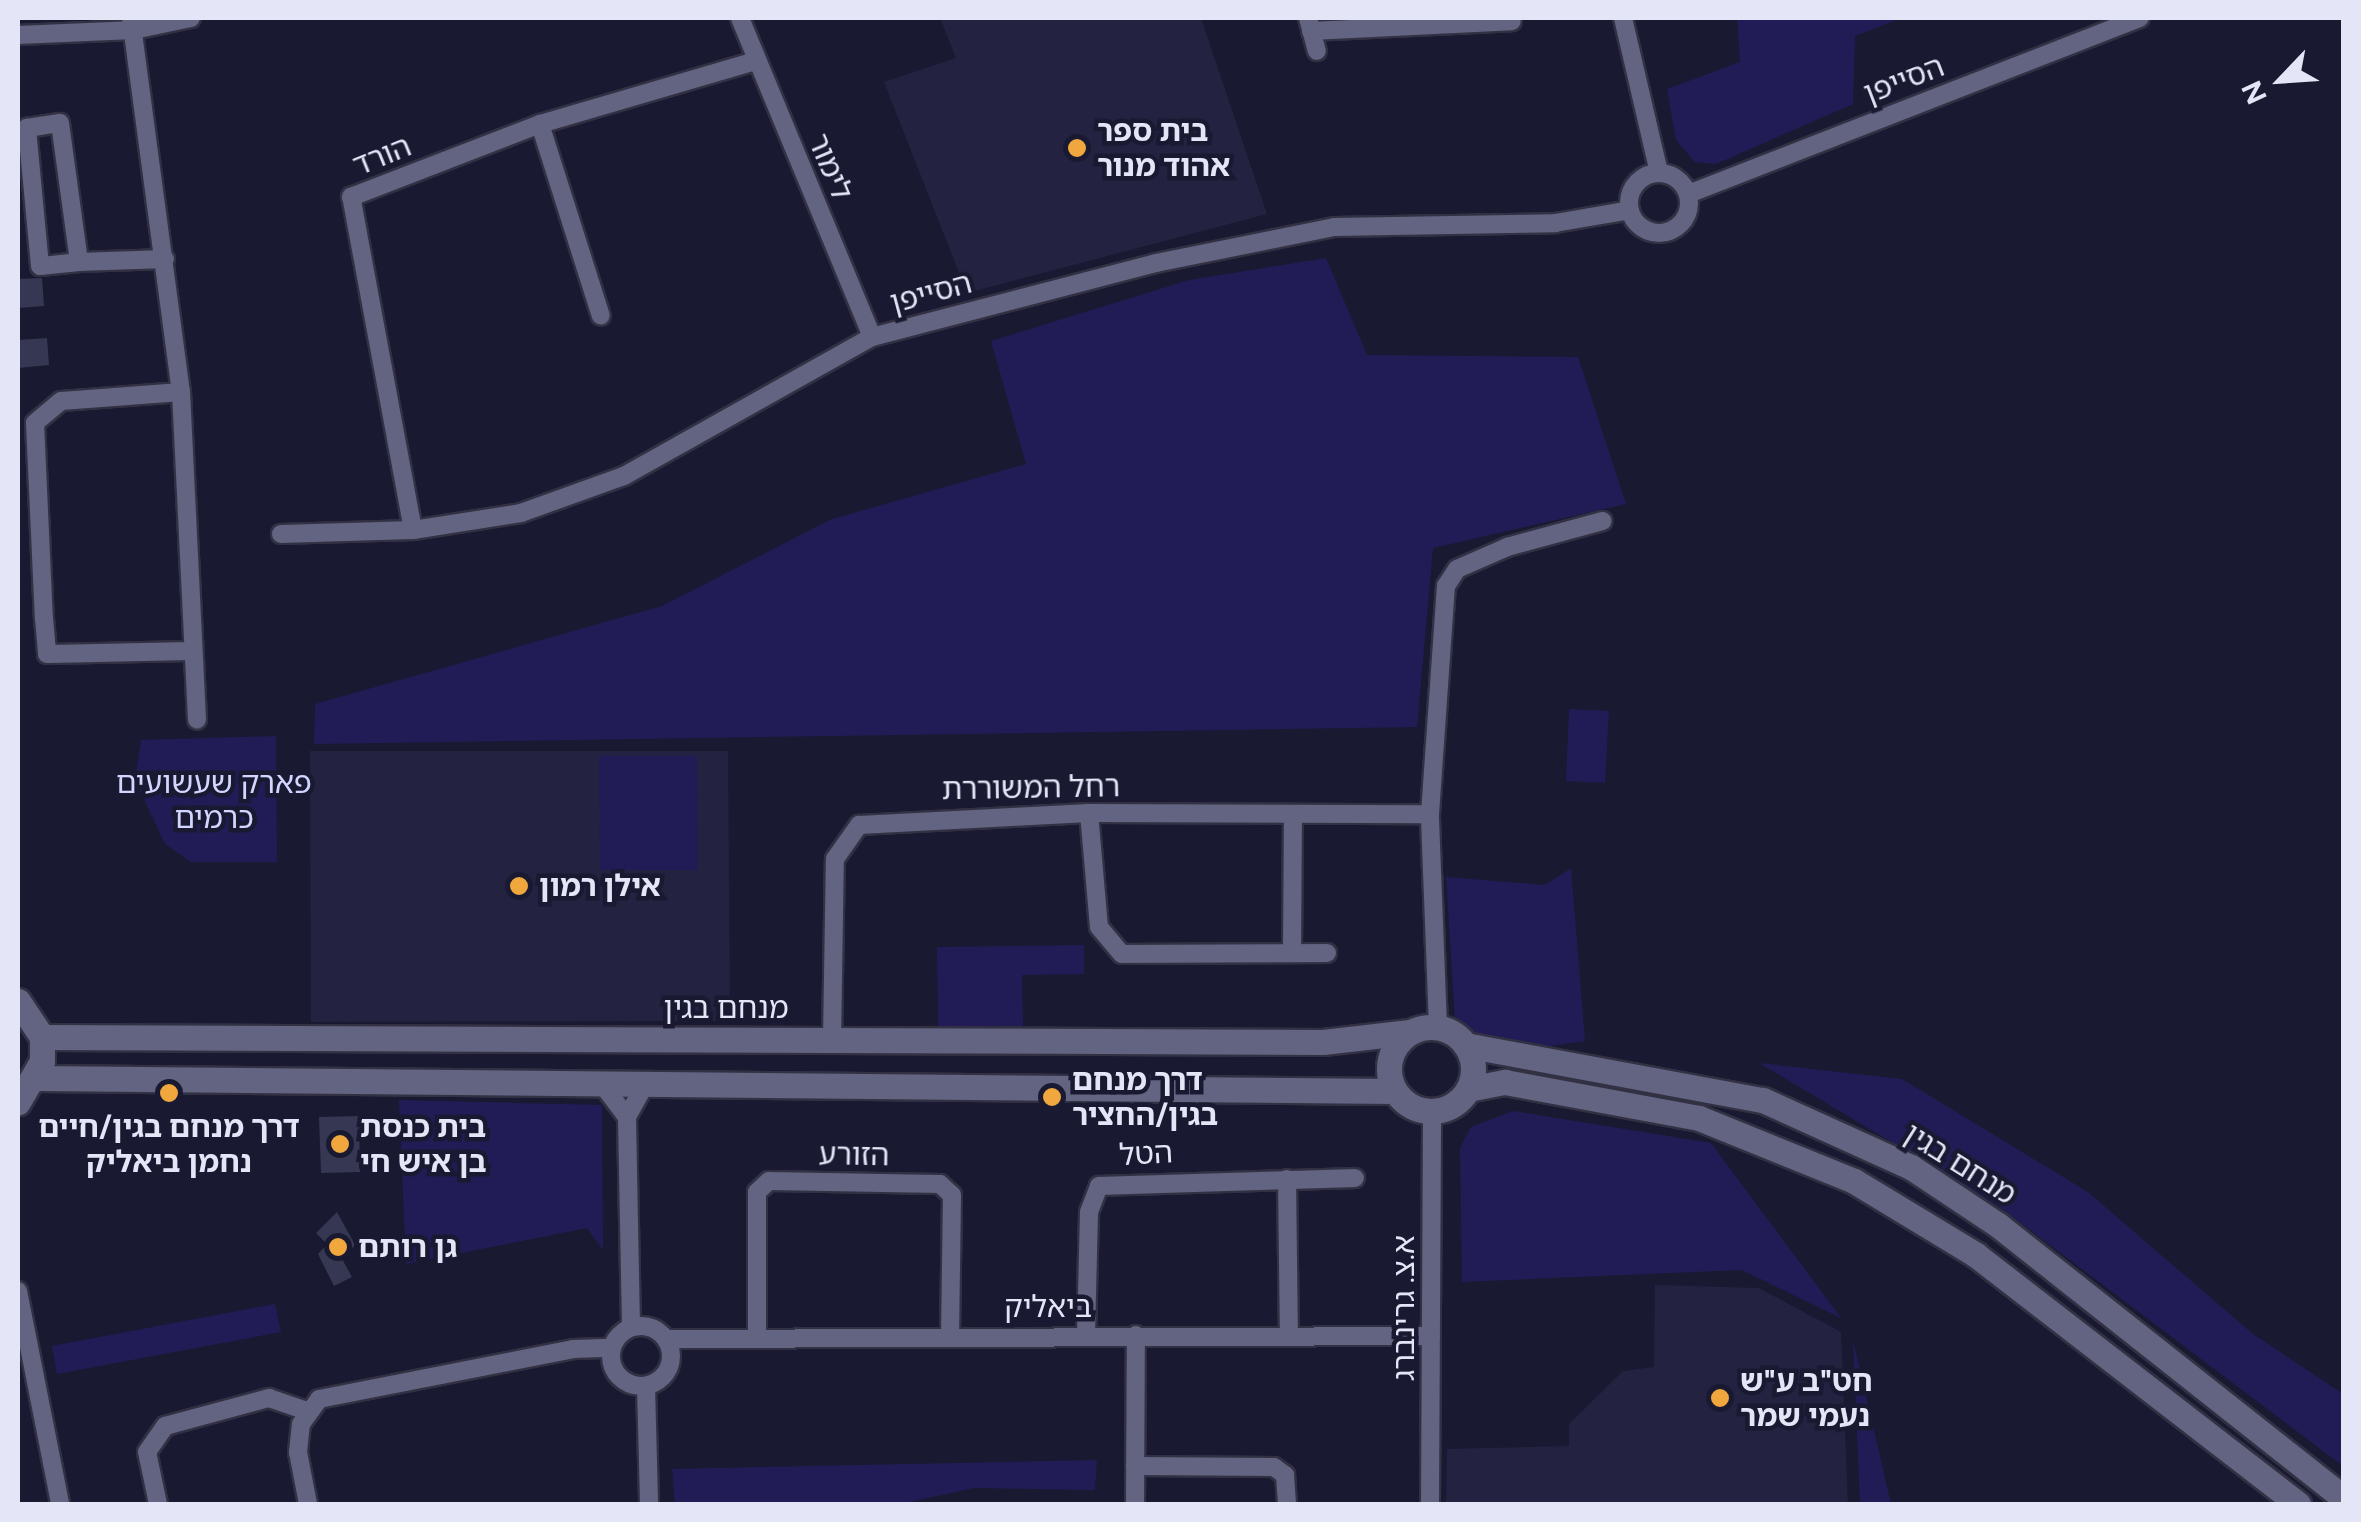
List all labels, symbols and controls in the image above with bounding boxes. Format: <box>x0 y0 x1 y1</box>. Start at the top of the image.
north arrow <box>2231 30 2331 130</box>
street label: הסייפן <box>1859 48 1949 112</box>
text: N <box>2234 76 2274 110</box>
place label: בית ספר אהוד מנור <box>1097 113 1230 184</box>
street label: הורד <box>348 128 416 184</box>
street label: לימור <box>800 128 860 206</box>
marker: בית ספר אהוד מנור <box>1066 137 1088 159</box>
street label: הסייפן <box>886 265 976 321</box>
park label: פארק שעשועים כרמים <box>116 765 312 836</box>
street label: רחל המשוררת <box>941 768 1121 808</box>
place label: אילן רמון <box>539 868 661 904</box>
marker: אילן רמון <box>508 875 530 897</box>
street label: מנחם בגין <box>663 990 789 1026</box>
place label: דרך מנחם בגין/החציר <box>1072 1062 1218 1132</box>
marker: דרך מנחם בגין/חיים נחמן ביאליק <box>158 1082 180 1104</box>
marker: דרך מנחם בגין/החציר <box>1041 1086 1063 1108</box>
place label: דרך מנחם בגין/חיים נחמן ביאליק <box>38 1109 300 1180</box>
place label: בית כנסת בן איש חי <box>360 1109 487 1180</box>
street label: מנחם בגין <box>1897 1116 2023 1212</box>
marker: בית כנסת בן איש חי <box>329 1133 351 1155</box>
street label: הטל <box>1118 1135 1174 1173</box>
street label: הזורע <box>818 1136 890 1174</box>
place label: גן רותם <box>358 1229 457 1265</box>
street label: א.צ. גרינברג <box>1386 1235 1422 1381</box>
marker: גן רותם <box>327 1236 349 1258</box>
street label: ביאליק <box>1004 1289 1092 1325</box>
place label: חט"ב ע"ש נעמי שמר <box>1740 1363 1873 1434</box>
marker: חט"ב ע"ש נעמי שמר <box>1709 1387 1731 1409</box>

